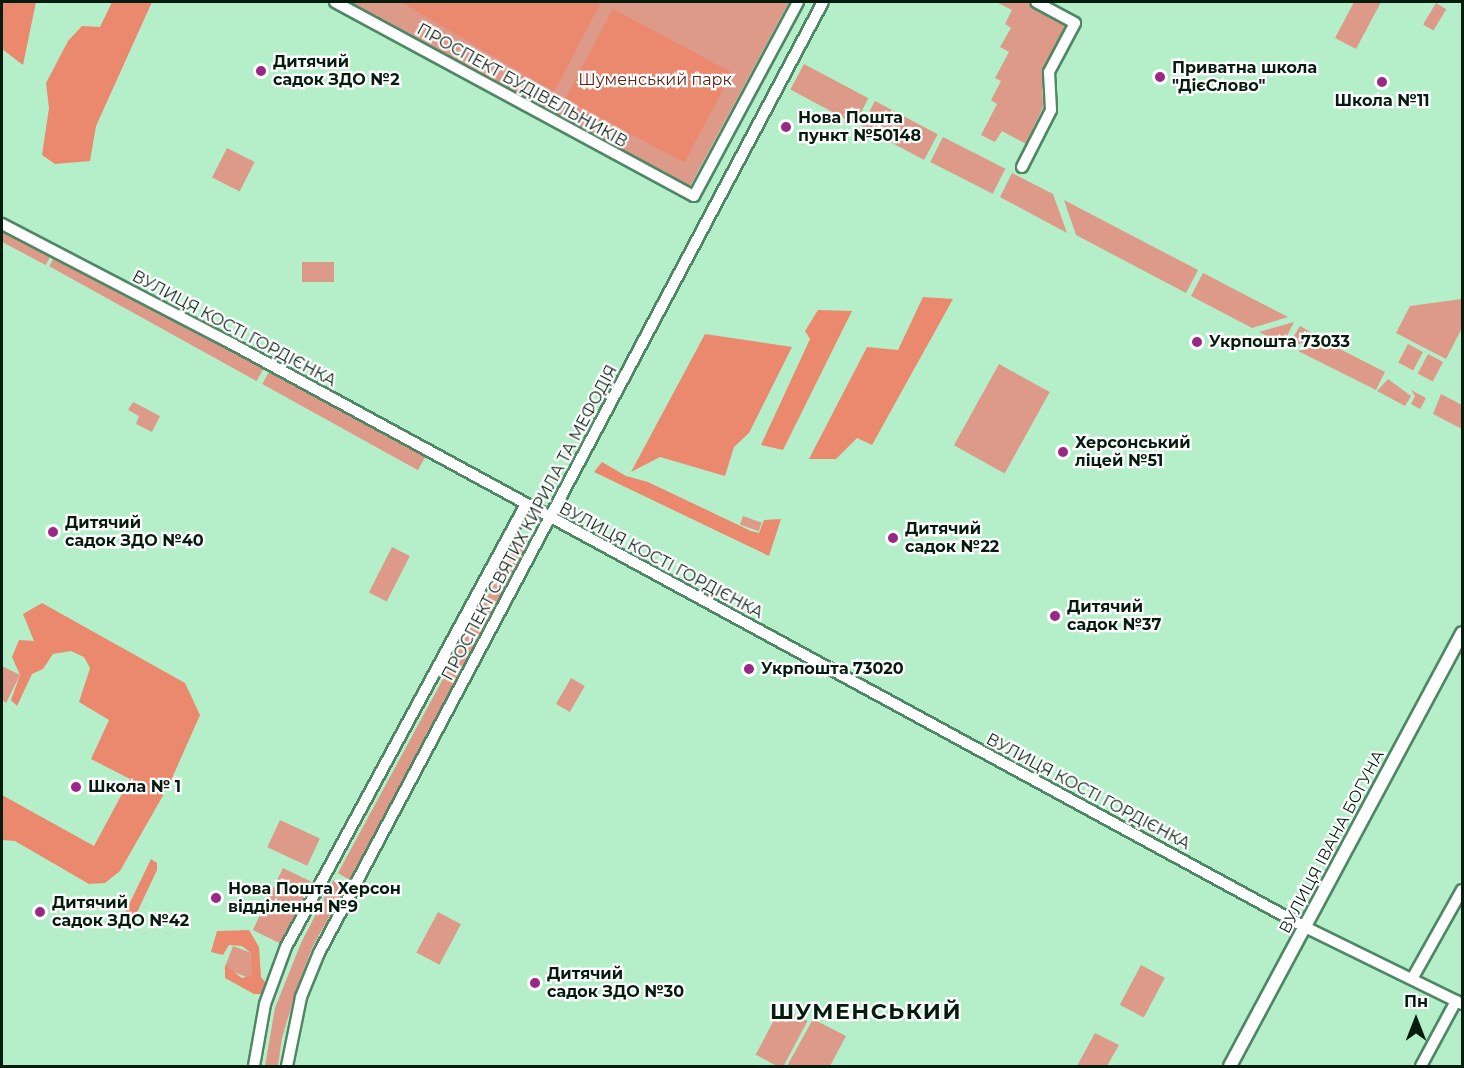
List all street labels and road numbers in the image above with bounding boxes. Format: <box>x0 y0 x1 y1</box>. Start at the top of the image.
street label: ПРОСПЕКТ БУДІВЕЛЬНИКІВ <box>413 20 631 152</box>
street label: ВУЛИЦЯ КОСТІ ГОРДІЄНКА <box>129 267 339 391</box>
street label: ПРОСПЕКТ СВЯТИХ КИРИЛА ТА МЕФОДІЯ <box>438 362 622 684</box>
street label: ВУЛИЦЯ КОСТІ ГОРДІЄНКА <box>556 499 766 623</box>
street label: ВУЛИЦЯ КОСТІ ГОРДІЄНКА <box>983 730 1193 854</box>
street label: ВУЛИЦЯ ІВАНА БОГУНА <box>1275 747 1389 937</box>

